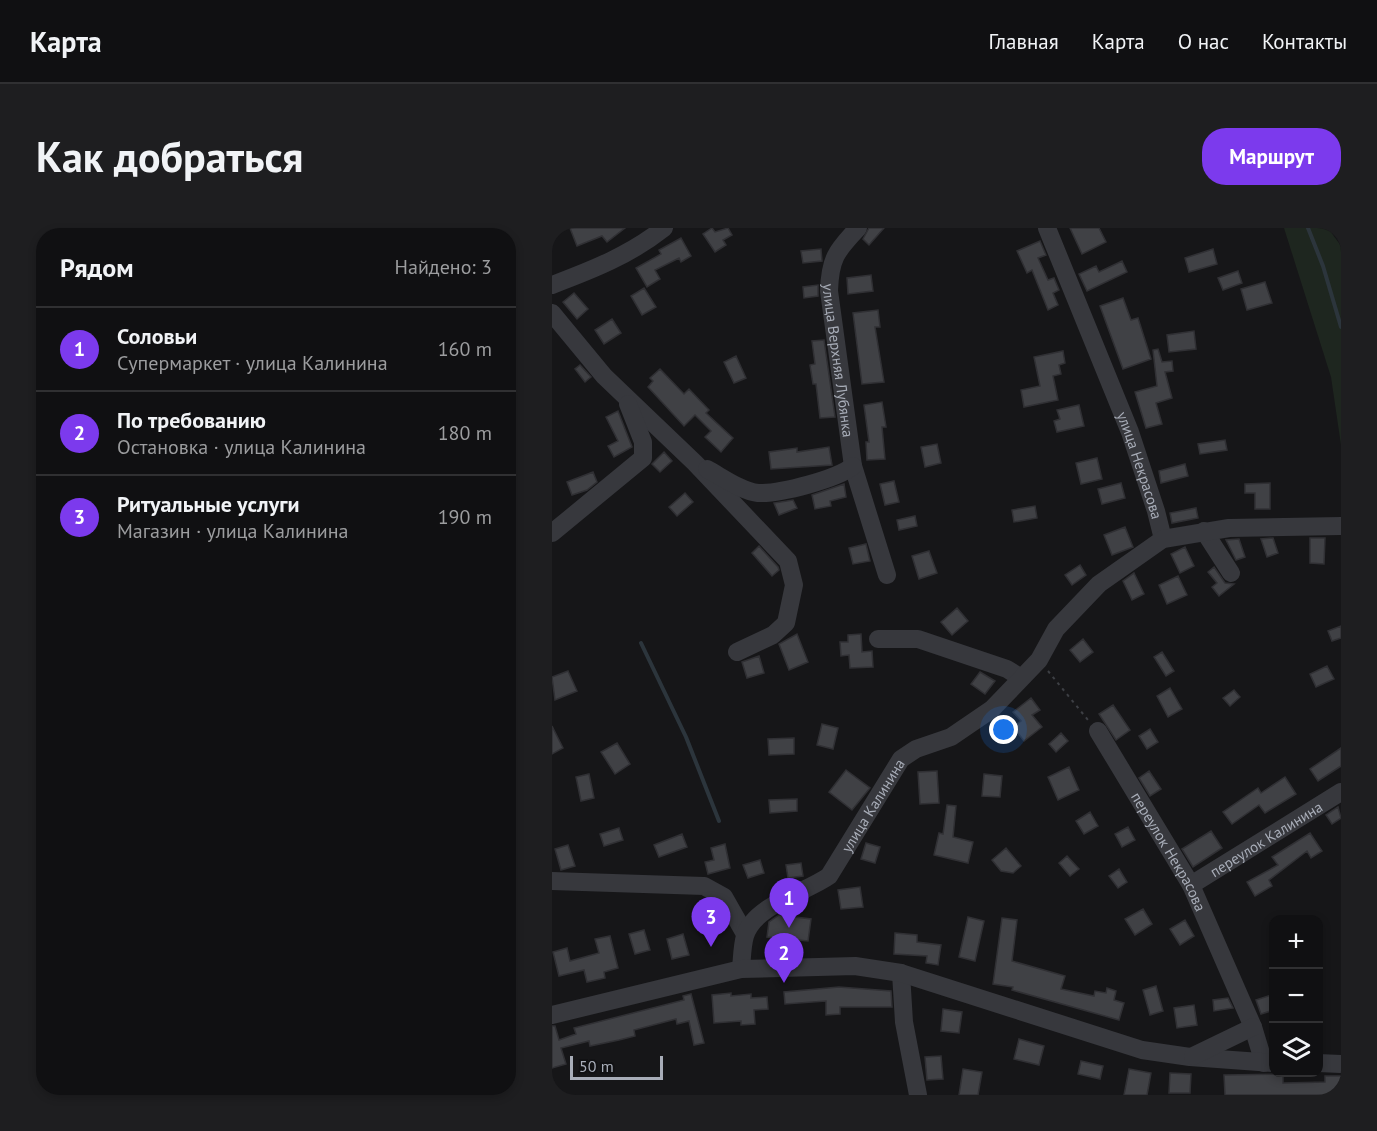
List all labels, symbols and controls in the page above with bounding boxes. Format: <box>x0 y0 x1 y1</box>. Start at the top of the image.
text: Карта <box>30 23 102 60</box>
text: Главная <box>988 28 1059 55</box>
text: Карта <box>1092 28 1145 55</box>
text: О нас <box>1178 28 1229 55</box>
text: Контакты <box>1262 28 1347 55</box>
button: Маршрут <box>1202 128 1341 185</box>
text: Как добраться <box>36 129 303 184</box>
text: Рядом <box>60 251 134 284</box>
text: Найдено: 3 <box>395 254 492 280</box>
street label: улица Верхняя Лубянка <box>819 283 858 438</box>
text: Соловьи <box>117 322 197 350</box>
text: 1 <box>74 336 85 362</box>
text: 160 m <box>438 336 492 362</box>
text: Супермаркет · улица Калинина <box>117 350 388 376</box>
text: По требованию <box>117 406 266 434</box>
street label: улица Некрасова <box>1113 409 1167 521</box>
text: 2 <box>74 420 85 446</box>
text: 180 m <box>438 420 492 446</box>
text: Остановка · улица Калинина <box>117 434 366 460</box>
text: Ритуальные услуги <box>117 490 299 518</box>
text: 3 <box>74 504 85 530</box>
text: 190 m <box>438 504 492 530</box>
text: Магазин · улица Калинина <box>117 518 348 544</box>
your location <box>989 715 1018 744</box>
street label: улица Калинина <box>837 755 909 856</box>
street label: переулок Некрасова <box>1127 788 1211 914</box>
street label: переулок Калинина <box>1206 797 1326 881</box>
pin: 1 <box>770 878 808 928</box>
pin: 3 <box>692 898 730 947</box>
map controls <box>1269 915 1323 1077</box>
button: + <box>1269 915 1323 969</box>
pin: 2 <box>764 934 804 983</box>
button: − <box>1269 969 1323 1023</box>
button: layers <box>1269 1023 1323 1077</box>
scale bar <box>570 1053 663 1080</box>
text: 50 m <box>579 1056 614 1076</box>

